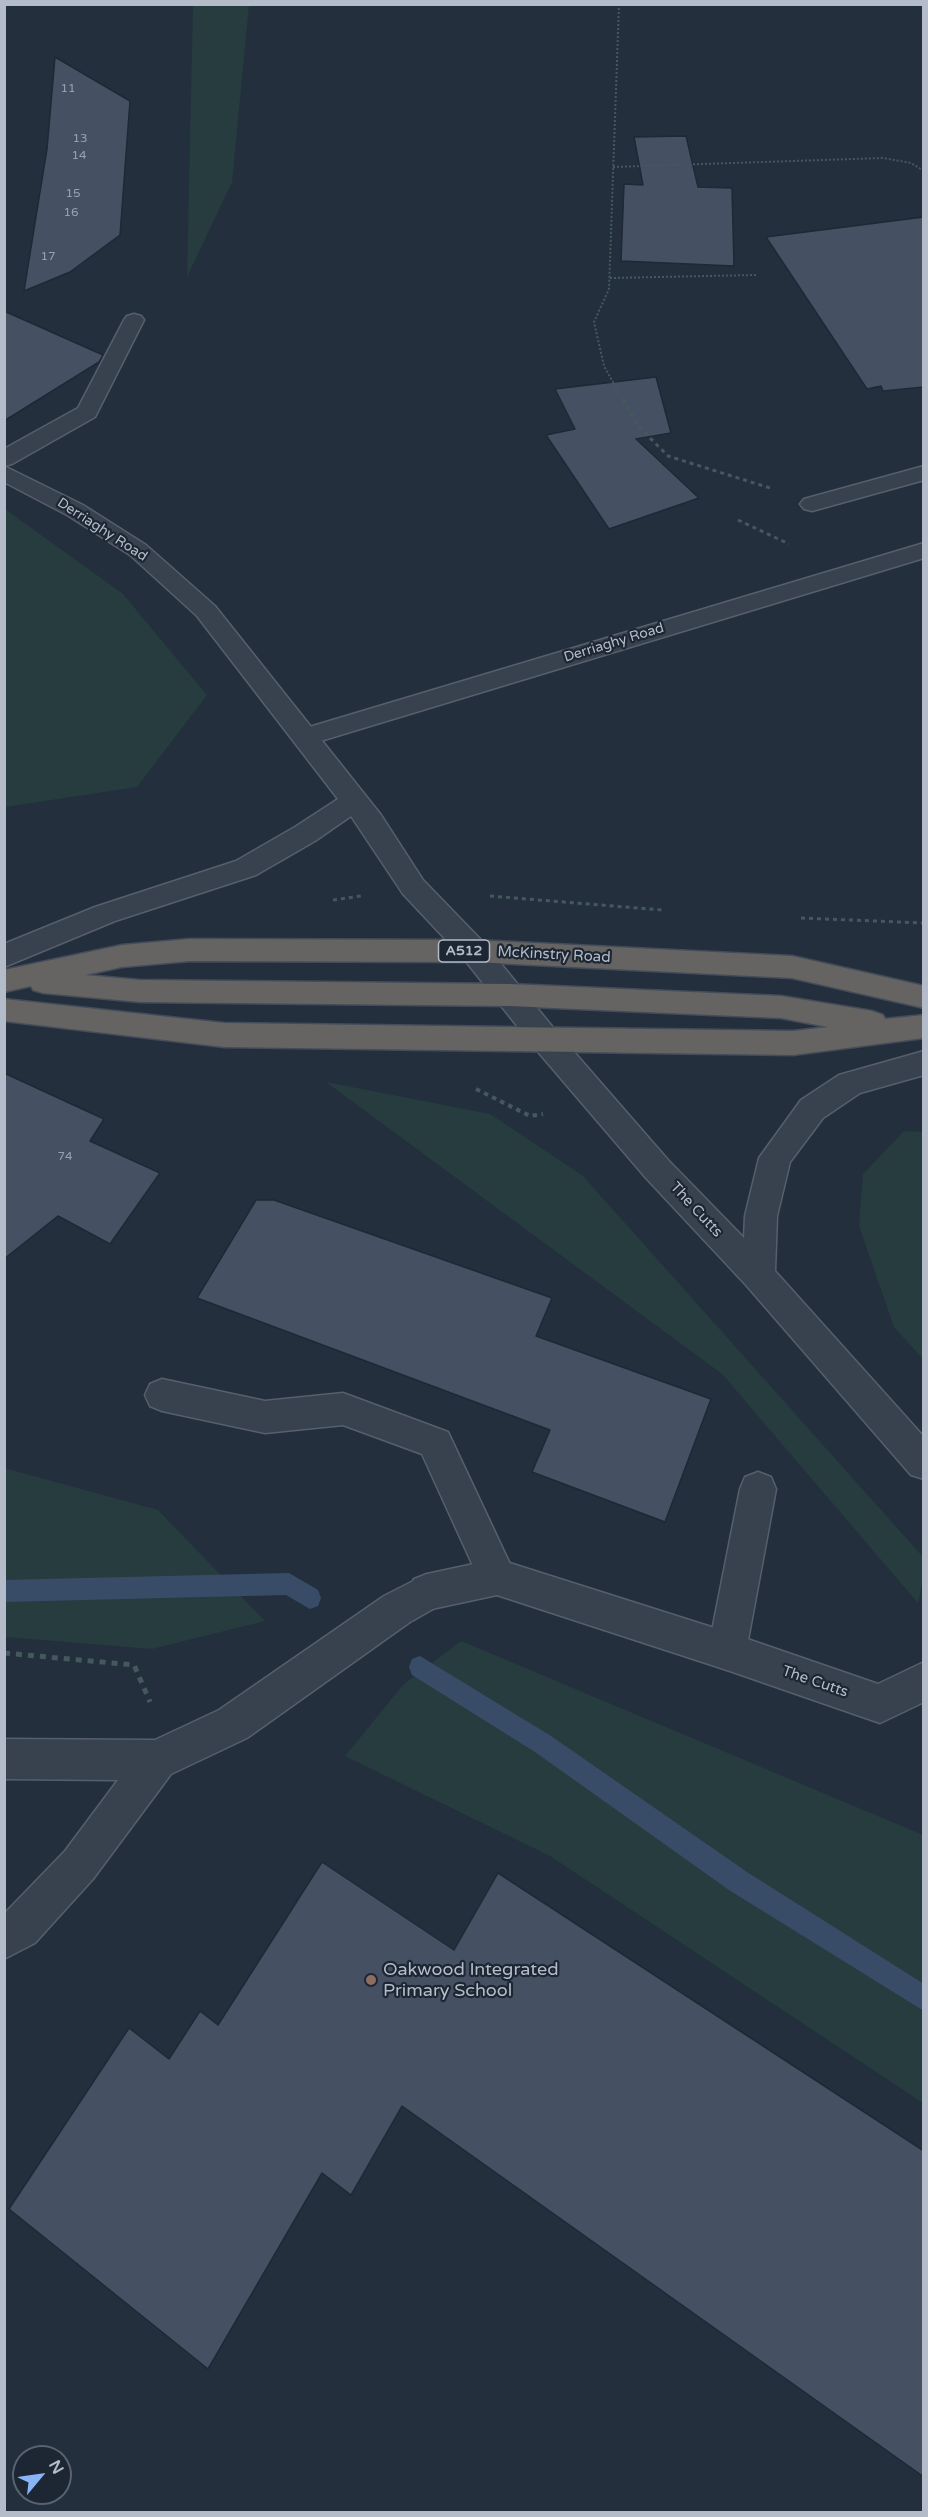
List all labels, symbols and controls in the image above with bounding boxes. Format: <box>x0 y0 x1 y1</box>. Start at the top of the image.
house number: 11 <box>60 82 76 96</box>
house number: 13 <box>72 132 88 146</box>
house number: 14 <box>71 149 87 163</box>
house number: 15 <box>65 187 81 201</box>
house number: 16 <box>63 206 79 220</box>
house number: 17 <box>40 250 56 264</box>
street label: Derriaghy Road <box>54 495 150 565</box>
street label: Derriaghy Road <box>562 620 666 666</box>
road number: A512 <box>438 940 490 962</box>
street label: McKinstry Road <box>497 943 611 967</box>
house number: 74 <box>57 1150 73 1164</box>
street label: The Cutts <box>666 1179 726 1241</box>
street label: The Cutts <box>780 1662 850 1702</box>
place label: Oakwood Integrated Primary School <box>383 1959 558 2002</box>
marker: Oakwood Integrated Primary School <box>364 1973 378 1987</box>
north arrow <box>12 2445 72 2505</box>
text: N <box>44 2457 68 2478</box>

